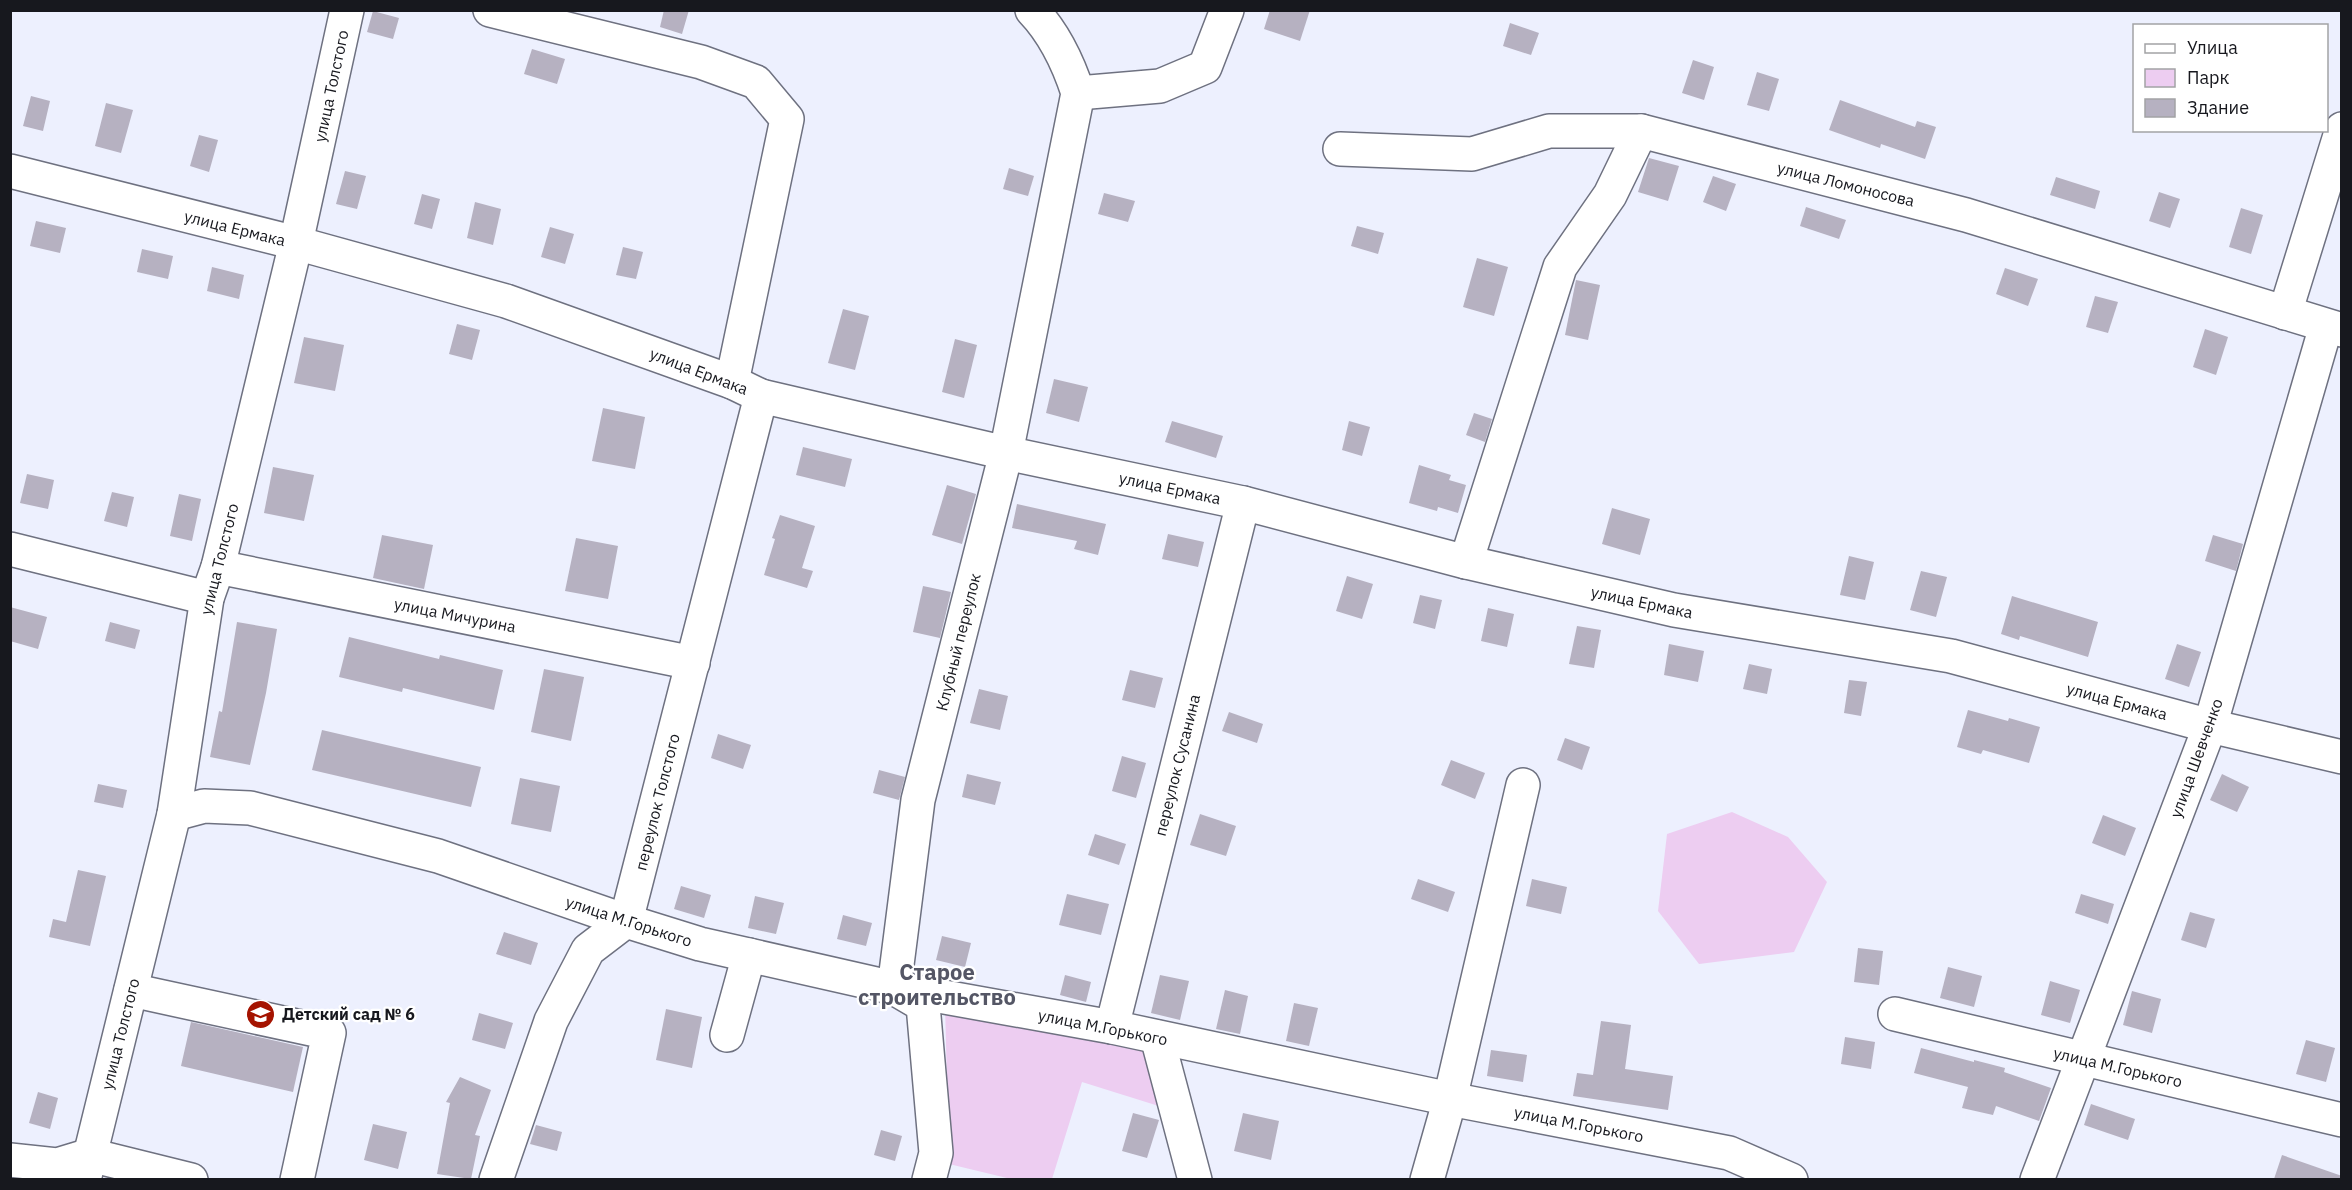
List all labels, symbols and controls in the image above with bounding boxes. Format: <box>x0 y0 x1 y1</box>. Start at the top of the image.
legend <box>2133 24 2328 132</box>
street label: улица Толстого <box>309 28 353 144</box>
text: Улица <box>2187 36 2238 59</box>
text: Парк <box>2187 66 2230 89</box>
text: Здание <box>2187 96 2249 119</box>
street label: улица Ломоносова <box>1775 157 1917 211</box>
street label: улица Ермака <box>182 206 288 250</box>
street label: улица Ермака <box>647 343 751 399</box>
street label: улица Ермака <box>1117 467 1223 509</box>
street label: улица Толстого <box>195 501 243 617</box>
street label: Клубный переулок <box>931 571 985 713</box>
street label: улица Ермака <box>1589 581 1695 623</box>
street label: улица Мичурина <box>392 593 518 637</box>
street label: улица Ермака <box>2064 678 2170 724</box>
street label: переулок Сусанина <box>1150 692 1204 838</box>
street label: улица Шевченко <box>2165 696 2227 820</box>
street label: переулок Толстого <box>630 731 684 872</box>
street label: улица М.Горького <box>563 891 695 951</box>
district label: Старое строительство <box>858 957 1016 1011</box>
street label: улица Толстого <box>96 976 144 1092</box>
school or university icon: Детский сад № 6 <box>245 998 277 1030</box>
place label: Детский сад № 6 <box>282 1004 415 1024</box>
street label: улица М.Горького <box>1037 1005 1169 1049</box>
street label: улица М.Горького <box>2052 1042 2184 1092</box>
street label: улица М.Горького <box>1513 1102 1645 1146</box>

